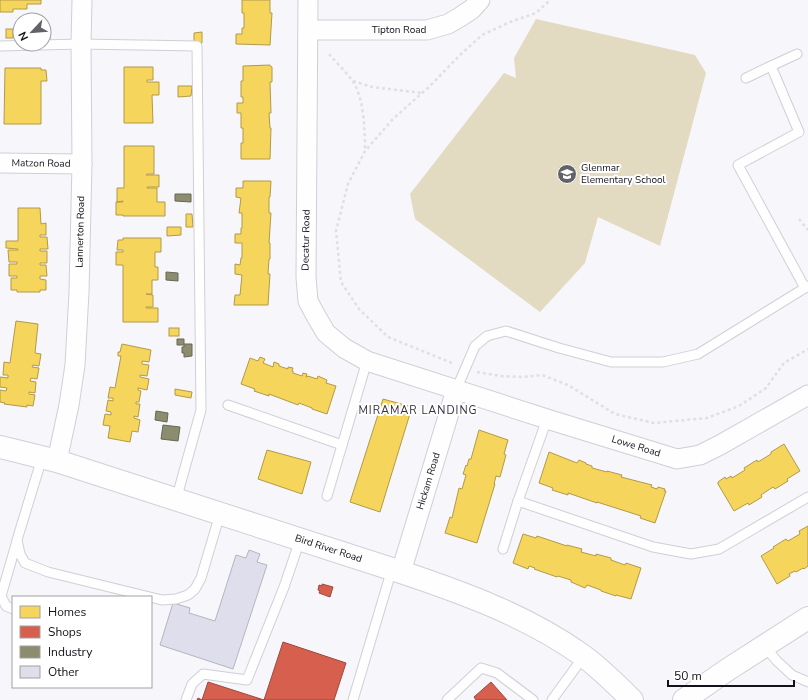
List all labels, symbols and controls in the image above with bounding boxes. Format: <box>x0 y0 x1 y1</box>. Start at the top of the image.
north arrow <box>12 12 52 52</box>
street label: Tipton Road <box>372 23 427 37</box>
text: N <box>15 29 32 43</box>
street label: Matzon Road <box>11 156 71 171</box>
place label: Glenmar Elementary School <box>581 161 666 187</box>
school or university icon: Glenmar Elementary School <box>556 163 578 185</box>
street label: Lannerton Road <box>73 196 88 268</box>
street label: Decatur Road <box>298 209 314 271</box>
district label: MIRAMAR LANDING <box>358 403 478 418</box>
street label: Lowe Road <box>610 432 662 461</box>
street label: Hickam Road <box>413 451 444 511</box>
street label: Bird River Road <box>293 531 364 566</box>
legend <box>12 596 152 688</box>
text: Homes <box>48 604 86 620</box>
text: Shops <box>48 624 82 640</box>
text: Industry <box>48 644 93 660</box>
scale bar <box>668 662 794 688</box>
text: Other <box>48 664 80 680</box>
text: 50 m <box>674 668 702 684</box>

